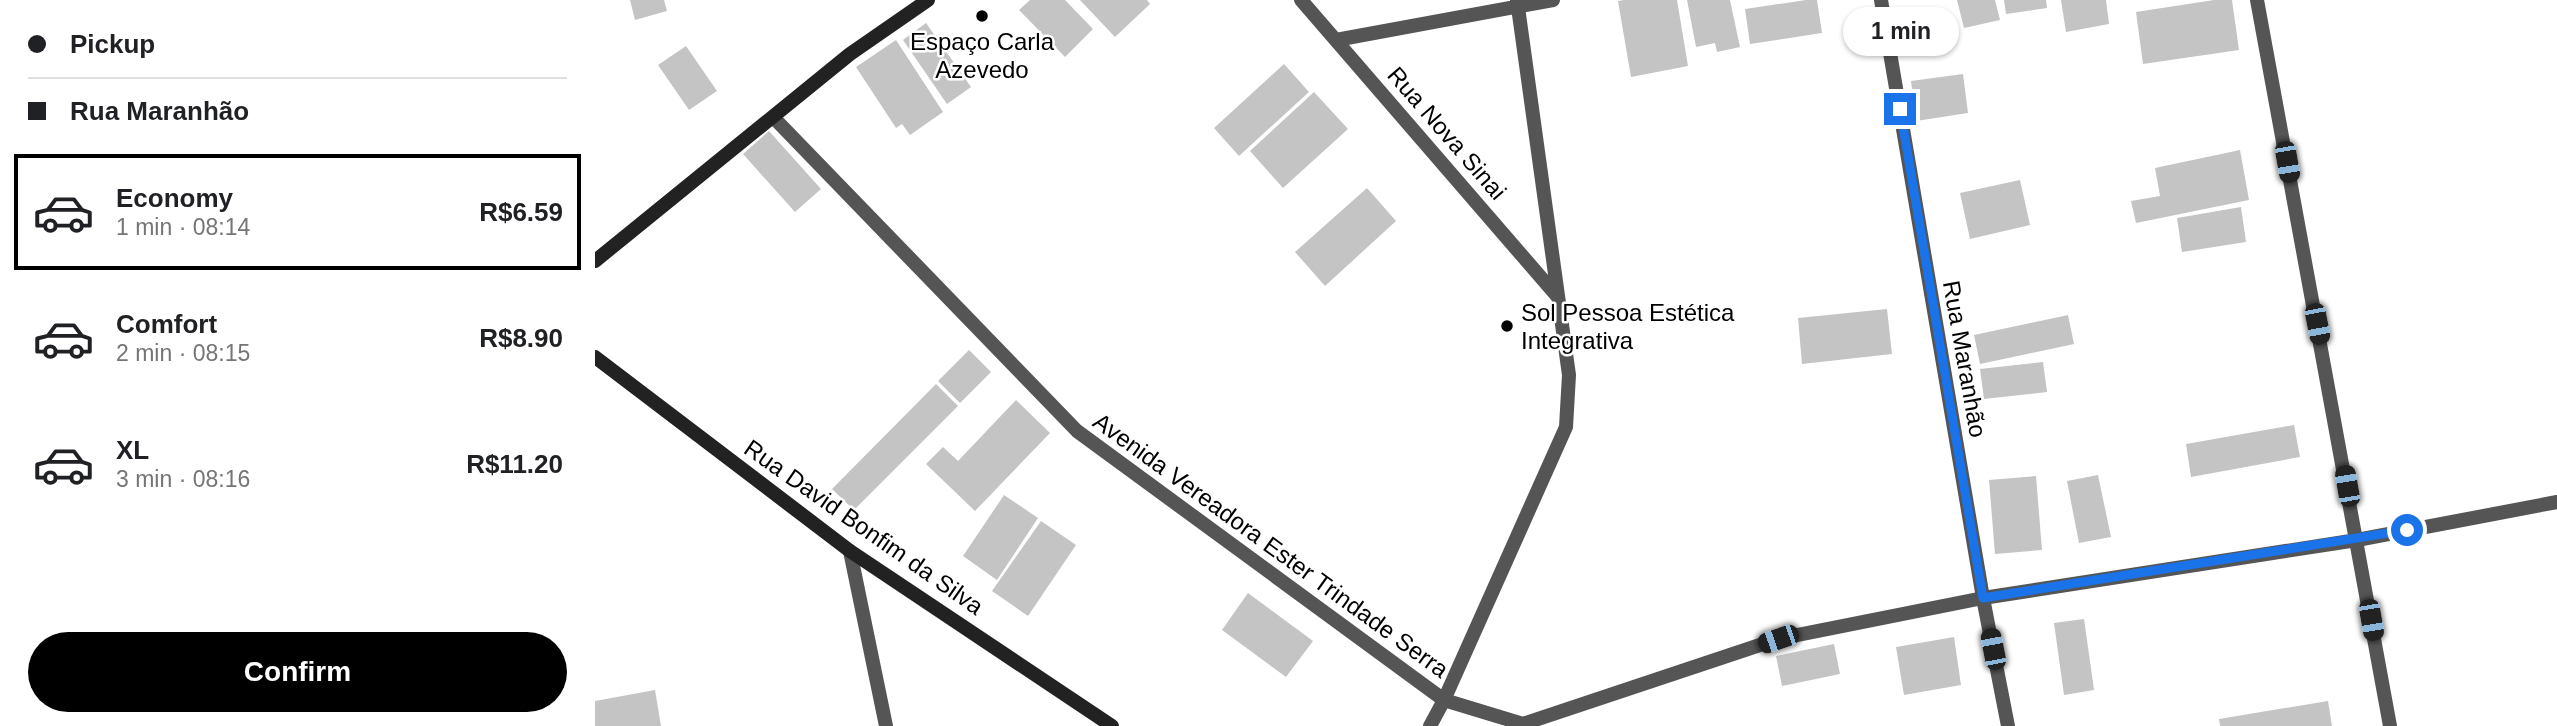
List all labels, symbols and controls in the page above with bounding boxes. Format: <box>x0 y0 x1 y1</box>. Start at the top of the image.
callout: 1 min <box>1842 7 1958 56</box>
marker: Espaço Carla Azevedo <box>974 8 990 24</box>
text: 1 min <box>1871 18 1931 44</box>
place label: Espaço Carla Azevedo <box>910 28 1055 83</box>
text: Pickup <box>70 29 155 59</box>
street label: Rua Nova Sinai <box>1382 61 1512 205</box>
route end <box>1884 93 1916 125</box>
text: Rua Maranhão <box>70 96 249 126</box>
car <box>2274 139 2301 185</box>
icon: car <box>32 181 95 244</box>
text: Economy <box>116 183 233 213</box>
text: R$6.59 <box>479 197 563 227</box>
text: 1 min · 08:14 <box>116 214 250 240</box>
street label: Rua Maranhão <box>1938 278 1992 440</box>
place label: Sol Pessoa Estética Integrativa <box>1521 299 1735 354</box>
car <box>2303 301 2332 347</box>
icon: car <box>32 307 95 370</box>
text: Comfort <box>116 309 217 339</box>
marker: Sol Pessoa Estética Integrativa <box>1499 318 1515 334</box>
text: R$8.90 <box>479 323 563 353</box>
text: 2 min · 08:15 <box>116 340 250 366</box>
street label: Avenida Vereadora Ester Trindade Serra <box>1088 407 1454 683</box>
icon: car <box>32 433 95 496</box>
street label: Rua David Bonfim da Silva <box>739 434 989 620</box>
text: XL <box>116 435 149 465</box>
text: R$11.20 <box>466 449 563 479</box>
car <box>2334 463 2361 509</box>
text: 3 min · 08:16 <box>116 466 250 492</box>
route start <box>2391 514 2423 546</box>
car <box>2358 597 2385 643</box>
car <box>1755 622 1802 656</box>
car <box>1979 626 2008 672</box>
button: Confirm <box>28 632 567 712</box>

